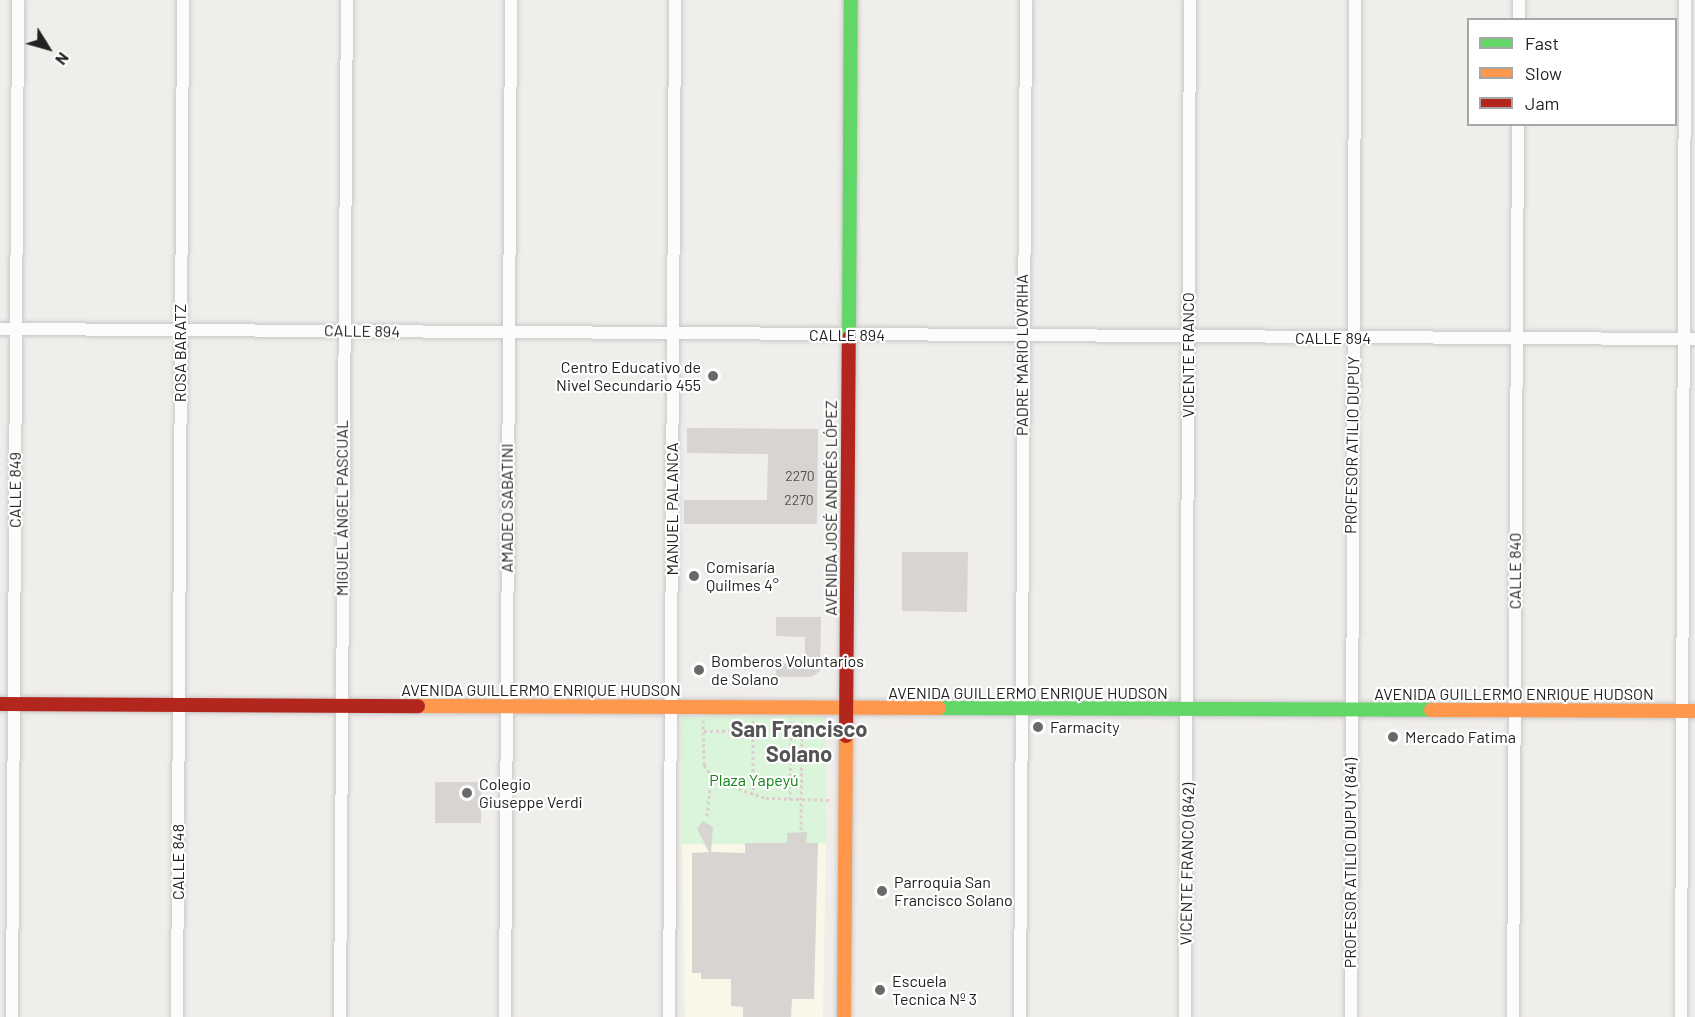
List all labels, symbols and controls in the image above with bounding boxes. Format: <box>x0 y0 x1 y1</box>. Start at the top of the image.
north arrow <box>18 18 78 78</box>
legend <box>1467 18 1677 126</box>
text: Fast <box>1525 32 1559 54</box>
text: N <box>52 49 74 69</box>
text: Slow <box>1525 62 1562 84</box>
text: Jam <box>1525 92 1559 114</box>
street label: PADRE MARIO LOVRIHA <box>1012 274 1032 436</box>
street label: VICENTE FRANCO <box>1178 292 1198 418</box>
street label: ROSA BARATZ <box>170 304 190 402</box>
street label: CALLE 894 <box>324 321 400 341</box>
street label: CALLE 894 <box>809 325 885 345</box>
street label: CALLE 894 <box>1295 328 1371 348</box>
street label: PROFESOR ATILIO DUPUY <box>1341 356 1363 534</box>
place label: Centro Educativo de Nivel Secundario 455 <box>556 357 701 395</box>
marker: Centro Educativo de Nivel Secundario 455 <box>706 369 720 383</box>
street label: AVENIDA JOSÉ ANDRÉS LÓPEZ <box>821 400 841 616</box>
street label: MIGUEL ÁNGEL PASCUAL <box>332 420 352 596</box>
street label: AMADEO SABATINI <box>497 443 517 573</box>
street label: MANUEL PALANCA <box>662 443 682 575</box>
street label: CALLE 849 <box>5 452 25 528</box>
house number: 2270 <box>785 468 815 484</box>
house number: 2270 <box>784 492 814 508</box>
street label: CALLE 840 <box>1505 533 1525 609</box>
place label: Comisaría Quilmes 4° <box>706 557 779 595</box>
marker: Comisaría Quilmes 4° <box>687 569 701 583</box>
place label: Bomberos Voluntarios de Solano <box>711 651 864 689</box>
marker: Bomberos Voluntarios de Solano <box>692 663 706 677</box>
street label: AVENIDA GUILLERMO ENRIQUE HUDSON <box>401 680 681 700</box>
street label: AVENIDA GUILLERMO ENRIQUE HUDSON <box>888 683 1168 703</box>
street label: AVENIDA GUILLERMO ENRIQUE HUDSON <box>1374 684 1654 704</box>
district label: San Francisco Solano <box>731 715 867 766</box>
place label: Farmacity <box>1050 717 1120 737</box>
marker: Farmacity <box>1031 720 1045 734</box>
place label: Mercado Fatima <box>1405 727 1516 747</box>
marker: Mercado Fatima <box>1386 730 1400 744</box>
street label: PROFESOR ATILIO DUPUY (841) <box>1340 758 1360 968</box>
park label: Plaza Yapeyú <box>709 770 799 790</box>
place label: Colegio Giuseppe Verdi <box>479 774 583 812</box>
street label: VICENTE FRANCO (842) <box>1176 782 1198 946</box>
marker: Colegio Giuseppe Verdi <box>460 786 474 800</box>
street label: CALLE 848 <box>168 824 188 900</box>
place label: Parroquia San Francisco Solano <box>894 872 1013 910</box>
marker: Parroquia San Francisco Solano <box>875 884 889 898</box>
place label: Escuela Tecnica Nº 3 <box>892 971 977 1009</box>
marker: Escuela Tecnica Nº 3 <box>873 983 887 997</box>

